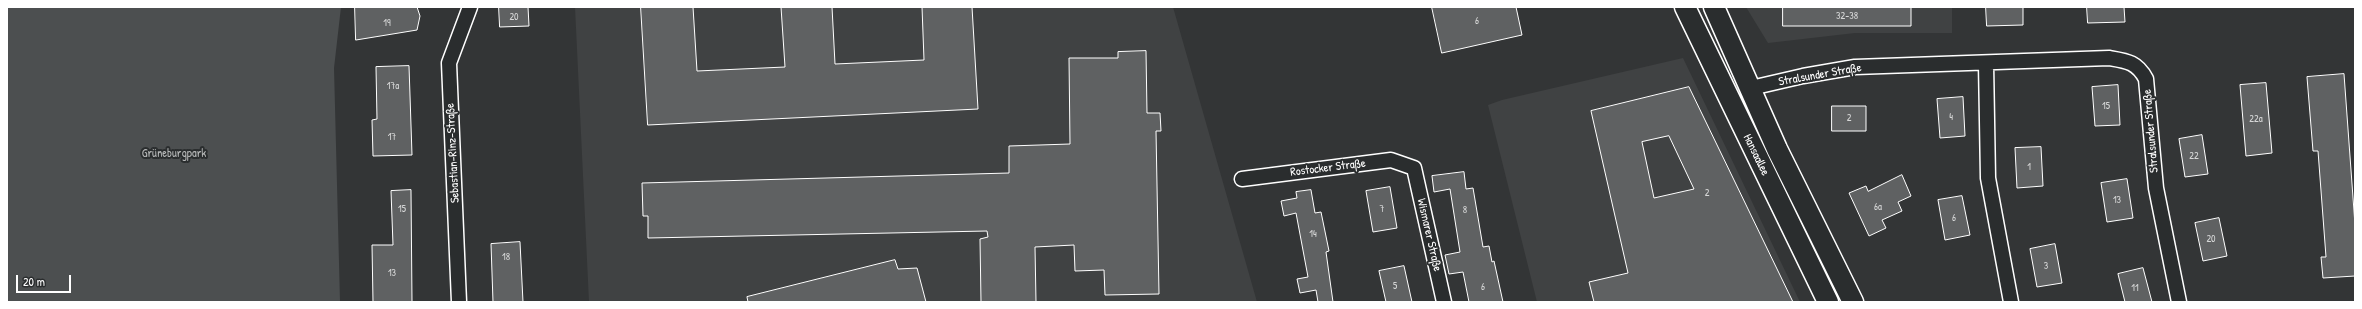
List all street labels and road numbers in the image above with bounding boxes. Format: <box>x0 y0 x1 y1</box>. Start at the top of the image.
street label: Stralsunder Straße <box>1777 61 1863 89</box>
street label: Stralsunder Straße <box>2140 89 2162 173</box>
street label: Sebastian-Rinz-Straße <box>443 103 463 203</box>
street label: Hansaallee <box>1740 132 1772 178</box>
street label: Rostocker Straße <box>1290 156 1366 180</box>
street label: Wismarer Straße <box>1414 197 1444 273</box>

